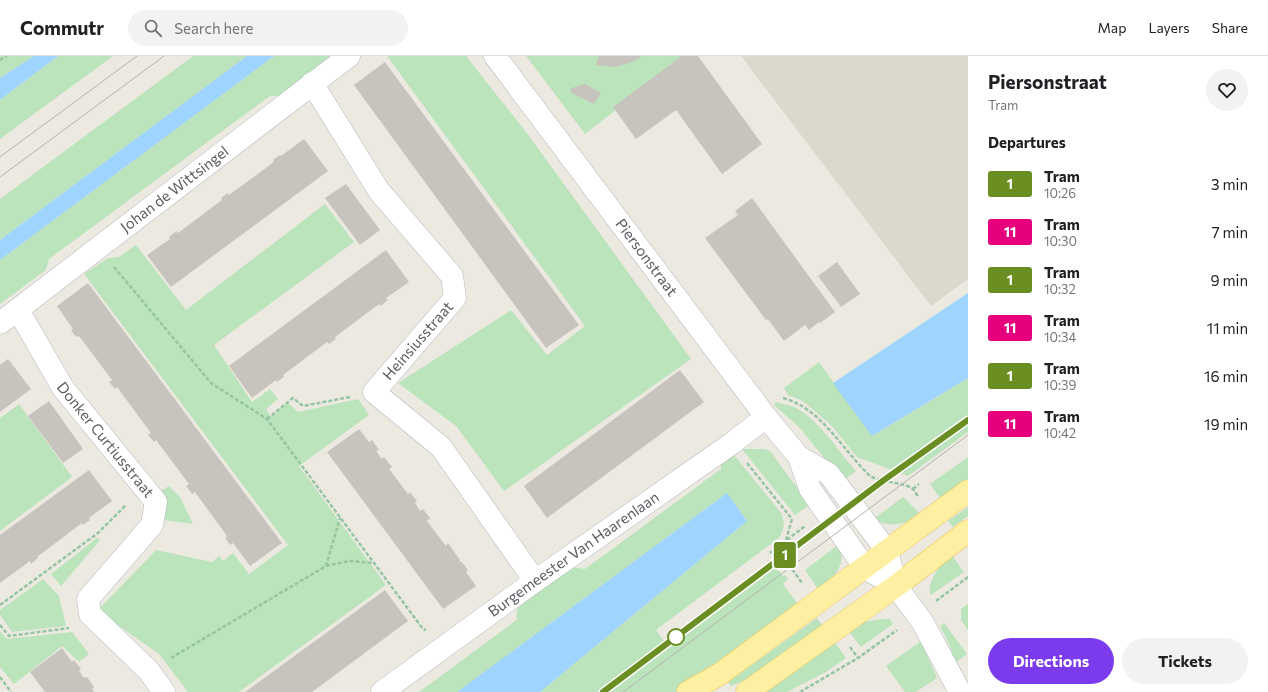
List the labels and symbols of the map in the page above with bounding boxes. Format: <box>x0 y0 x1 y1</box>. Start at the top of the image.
street label: Johan de Wittsingel <box>117 142 232 236</box>
street label: Piersonstraat <box>612 215 682 299</box>
street label: Heinsiusstraat <box>378 297 456 383</box>
street label: Donker Curtiusstraat <box>54 378 159 501</box>
street label: Burgemeester Van Haarenlaan <box>484 487 662 620</box>
line badge: 1 <box>772 542 798 568</box>
unlabelled marker <box>667 628 685 646</box>

